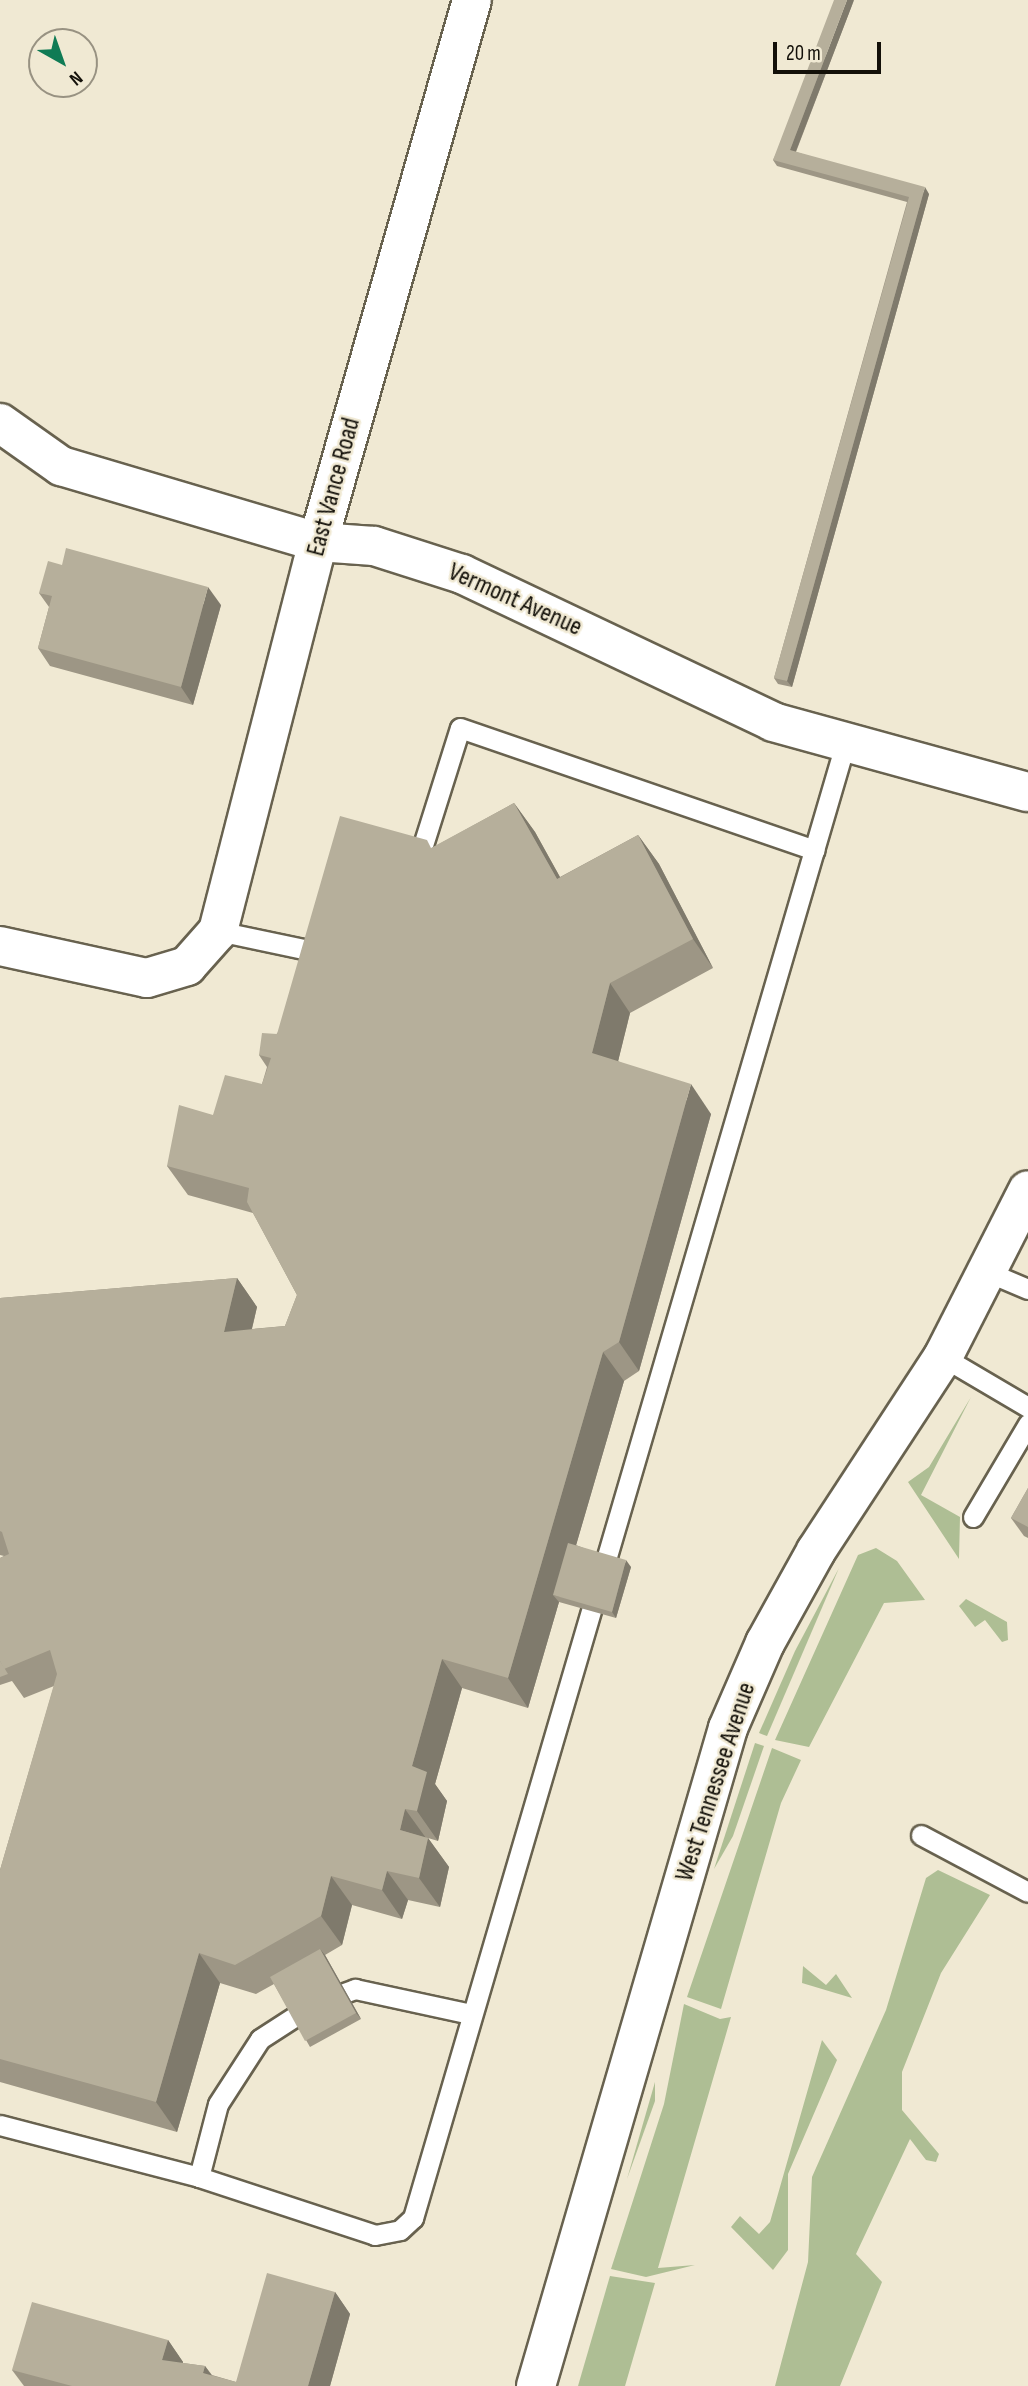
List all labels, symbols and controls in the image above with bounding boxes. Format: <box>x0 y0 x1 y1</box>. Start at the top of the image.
north arrow <box>28 28 98 98</box>
scale bar <box>776 28 884 72</box>
text: 20 m <box>786 41 821 66</box>
text: N <box>64 66 87 90</box>
street label: East Vance Road <box>301 414 367 560</box>
street label: Vermont Avenue <box>443 557 587 643</box>
street label: West Tennessee Avenue <box>669 1679 763 1885</box>

